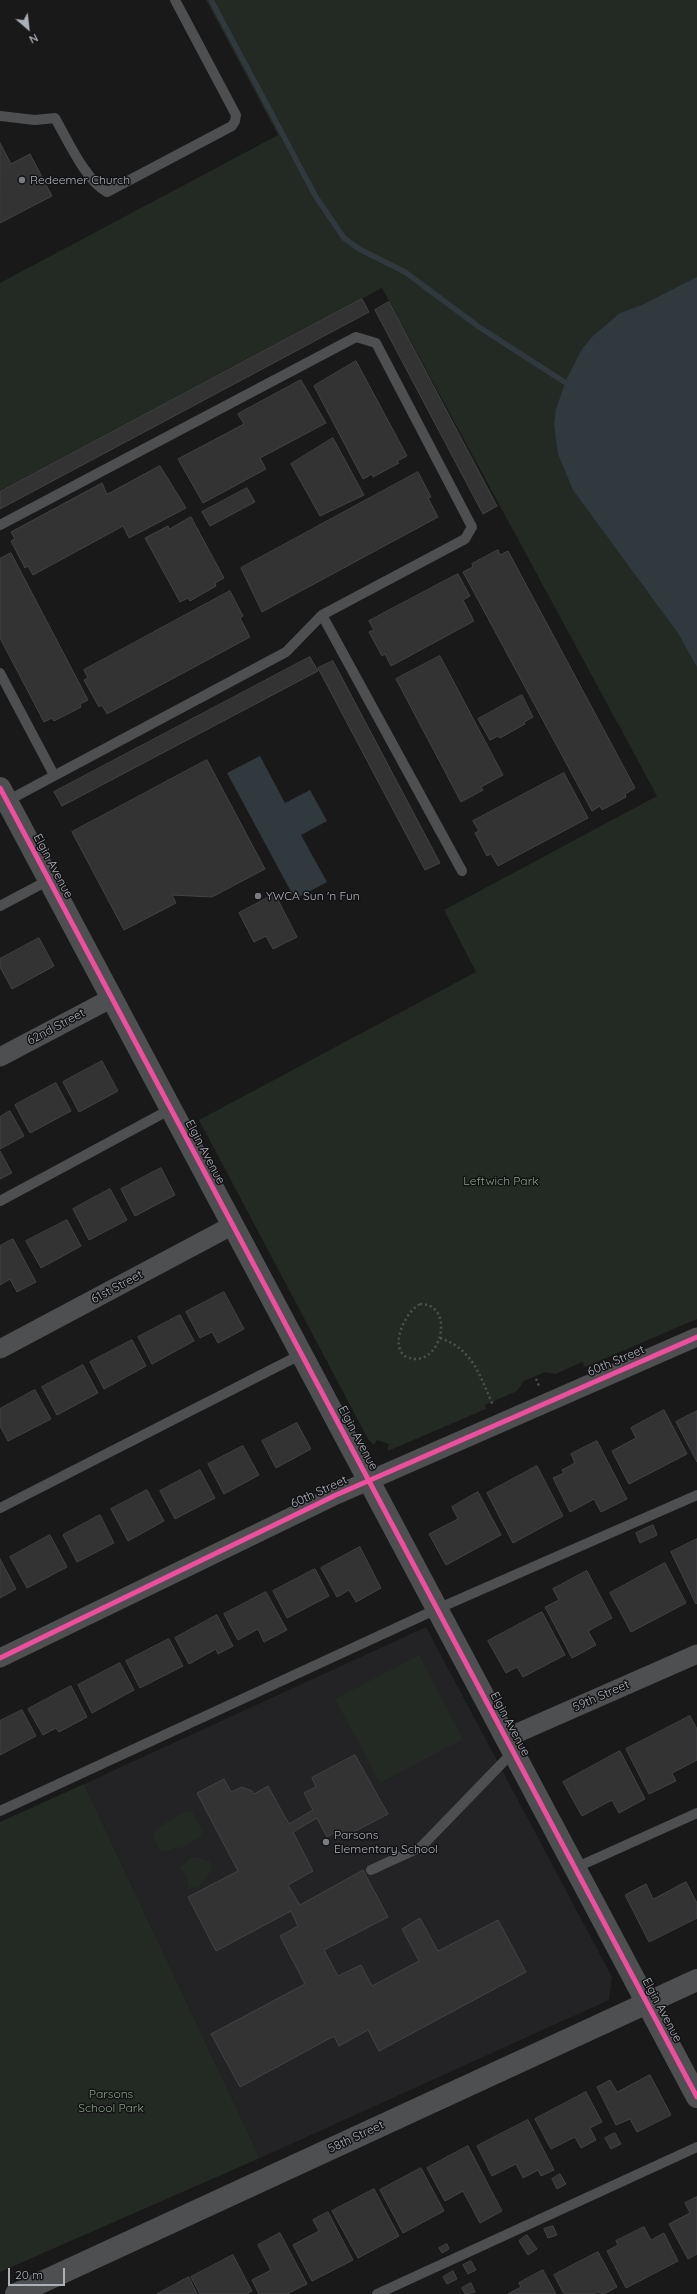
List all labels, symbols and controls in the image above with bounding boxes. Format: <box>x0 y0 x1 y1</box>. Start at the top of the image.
north arrow <box>8 8 48 48</box>
text: N <box>27 31 40 47</box>
place label: Redeemer Church <box>30 173 130 187</box>
marker: Redeemer Church <box>17 175 27 185</box>
street label: Elgin Avenue <box>30 831 76 901</box>
place label: YWCA Sun 'n Fun <box>266 889 360 903</box>
marker: YWCA Sun 'n Fun <box>253 891 263 901</box>
street label: 62nd Street <box>25 1006 87 1048</box>
street label: Elgin Avenue <box>182 1117 228 1187</box>
park label: Leftwich Park <box>463 1174 539 1188</box>
street label: 61st Street <box>89 1267 145 1307</box>
street label: 60th Street <box>585 1343 647 1379</box>
street label: Elgin Avenue <box>335 1403 381 1473</box>
street label: 60th Street <box>289 1473 349 1511</box>
street label: 59th Street <box>571 1677 631 1715</box>
street label: Elgin Avenue <box>487 1689 533 1759</box>
place label: Parsons Elementary School <box>334 1828 438 1856</box>
marker: Parsons Elementary School <box>321 1837 331 1847</box>
street label: Elgin Avenue <box>639 1975 685 2045</box>
park label: Parsons School Park <box>78 2087 144 2115</box>
street label: 58th Street <box>326 2118 386 2156</box>
scale bar <box>10 2260 67 2286</box>
text: 20 m <box>15 2267 43 2282</box>

